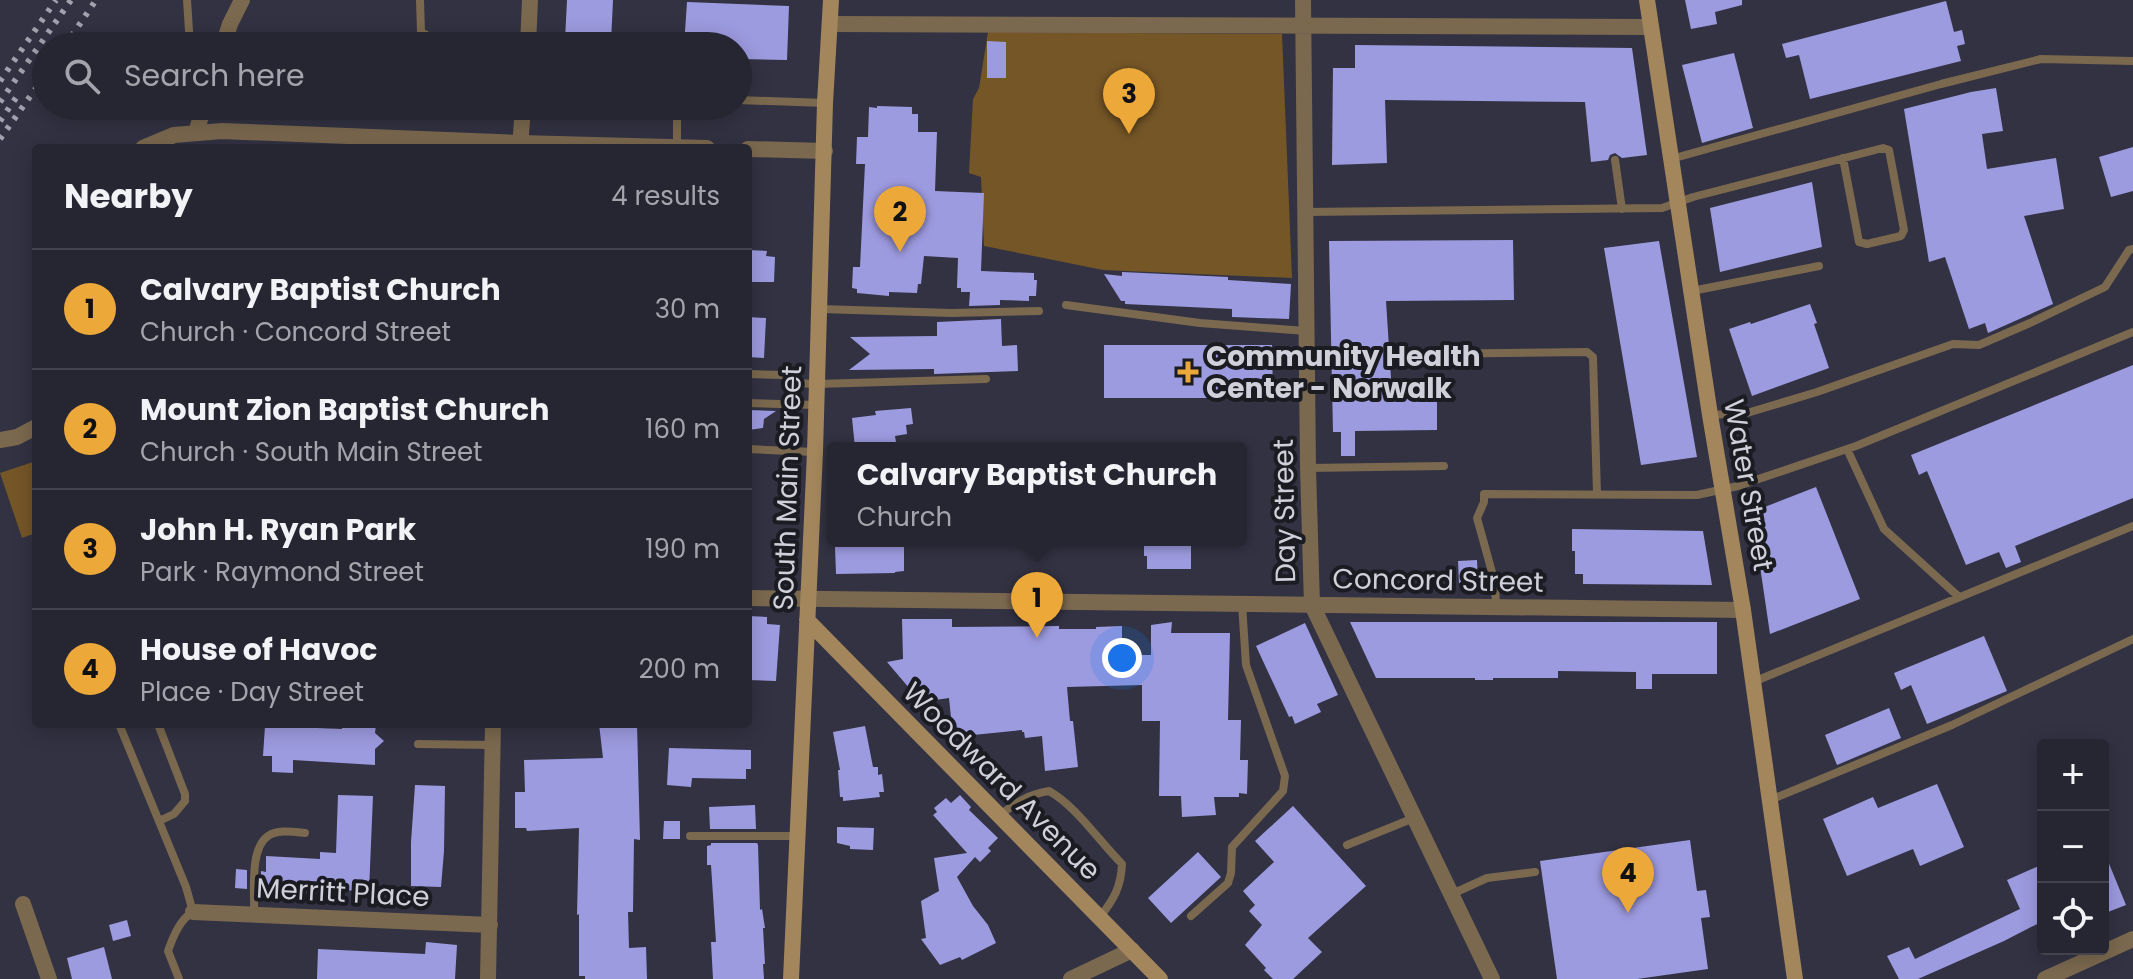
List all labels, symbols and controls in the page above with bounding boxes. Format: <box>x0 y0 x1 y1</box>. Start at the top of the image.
search box <box>32 32 752 120</box>
icon: search <box>60 54 104 98</box>
text: Search here <box>124 54 305 97</box>
pin: 3 <box>1103 68 1155 134</box>
text: Nearby <box>64 172 193 220</box>
text: 4 results <box>611 178 720 214</box>
pin: 2 <box>874 186 926 252</box>
text: Calvary Baptist Church <box>140 268 501 311</box>
text: 1 <box>85 291 95 327</box>
text: 30 m <box>655 291 720 327</box>
text: Church · Concord Street <box>140 314 451 350</box>
place label: Community Health Center - Norwalk <box>1206 337 1481 408</box>
marker: Community Health Center - Norwalk <box>1177 361 1199 383</box>
street label: South Main Street <box>764 365 811 611</box>
text: Mount Zion Baptist Church <box>140 388 549 431</box>
street label: Water Street <box>1714 396 1783 574</box>
text: 2 <box>83 411 97 447</box>
text: 160 m <box>645 411 720 447</box>
text: Church · South Main Street <box>140 434 483 470</box>
street label: Day Street <box>1264 439 1305 583</box>
popup <box>827 442 1247 546</box>
text: Calvary Baptist Church <box>857 453 1217 496</box>
text: Church <box>857 499 952 535</box>
text: John H. Ryan Park <box>140 508 416 551</box>
text: 3 <box>82 531 98 567</box>
text: 190 m <box>645 531 720 567</box>
text: Park · Raymond Street <box>140 554 424 590</box>
street label: Concord Street <box>1332 559 1544 602</box>
pin: 1 <box>1011 572 1063 638</box>
text: House of Havoc <box>140 628 377 671</box>
your location <box>1102 638 1142 678</box>
text: 4 <box>81 651 99 687</box>
text: 200 m <box>639 651 720 687</box>
text: Place · Day Street <box>140 674 364 710</box>
street label: Woodward Avenue <box>894 674 1109 889</box>
map controls <box>2037 739 2109 955</box>
button: + <box>2037 739 2109 811</box>
button: − <box>2037 811 2109 883</box>
pin: 4 <box>1602 847 1654 913</box>
street label: Merritt Place <box>255 868 431 917</box>
button: locate <box>2037 883 2109 955</box>

